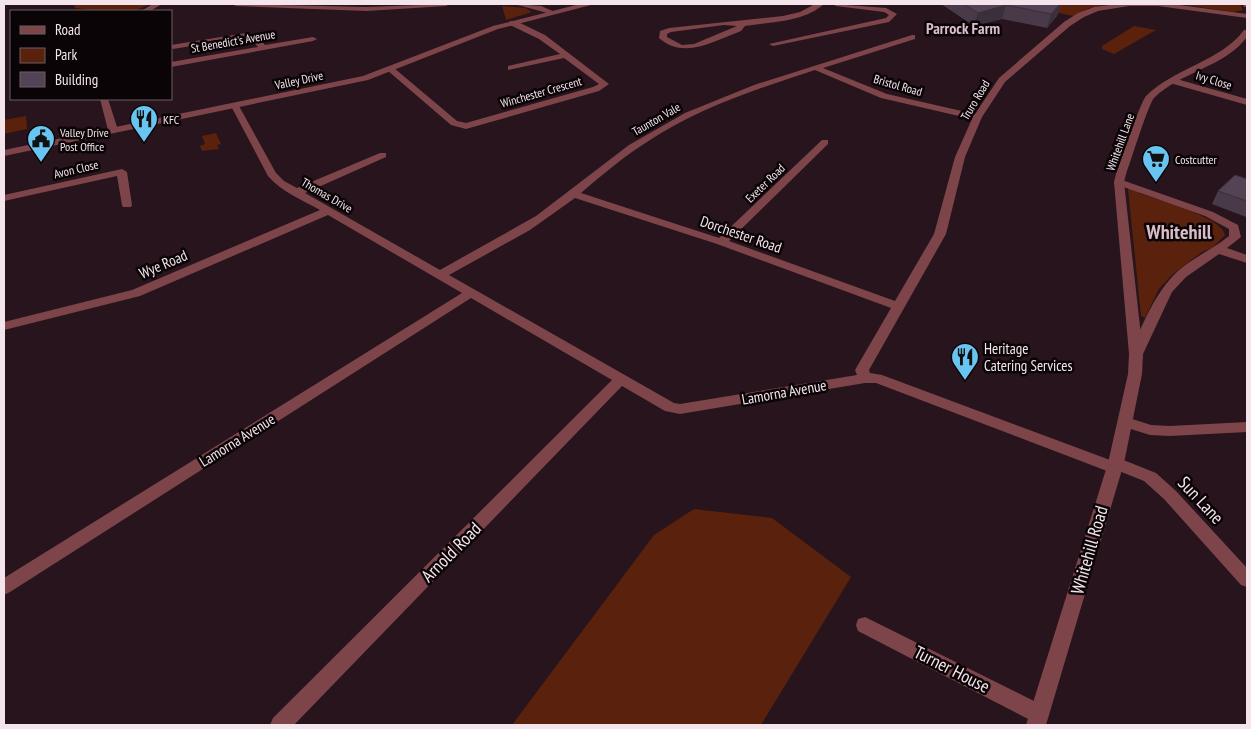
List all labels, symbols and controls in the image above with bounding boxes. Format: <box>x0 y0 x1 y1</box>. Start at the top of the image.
legend <box>10 10 172 100</box>
district label: Parrock Farm <box>926 18 1000 38</box>
text: Road <box>55 20 81 39</box>
street label: St Benedict's Avenue <box>190 26 276 56</box>
text: Park <box>55 45 77 64</box>
street label: Ivy Close <box>1194 67 1234 93</box>
street label: Valley Drive <box>273 68 324 93</box>
text: Building <box>55 70 98 89</box>
street label: Bristol Road <box>872 71 924 99</box>
street label: Winchester Crescent <box>499 73 584 111</box>
street label: Truro Road <box>957 77 993 123</box>
street label: Taunton Vale <box>629 99 683 139</box>
restaurant icon: KFC <box>129 104 159 143</box>
street label: Whitehill Lane <box>1103 111 1137 173</box>
place label: KFC <box>163 112 180 127</box>
public building icon: Valley Drive Post Office <box>26 124 56 163</box>
place label: Valley Drive Post Office <box>59 125 109 154</box>
supermarket icon: Costcutter <box>1141 144 1171 183</box>
place label: Costcutter <box>1175 152 1218 167</box>
street label: Avon Close <box>52 157 100 181</box>
street label: Exeter Road <box>742 160 788 206</box>
street label: Thomas Drive <box>299 174 355 216</box>
street label: Dorchester Road <box>698 211 784 257</box>
district label: Whitehill <box>1145 219 1212 245</box>
street label: Wye Road <box>136 245 190 283</box>
place label: Heritage Catering Services <box>984 339 1073 375</box>
restaurant icon: Heritage Catering Services <box>950 342 980 381</box>
street label: Lamorna Avenue <box>740 375 828 409</box>
street label: Lamorna Avenue <box>196 409 278 471</box>
street label: Sun Lane <box>1173 471 1229 529</box>
street label: Whitehill Road <box>1065 503 1113 597</box>
street label: Arnold Road <box>416 517 486 587</box>
street label: Turner House <box>910 640 994 698</box>

